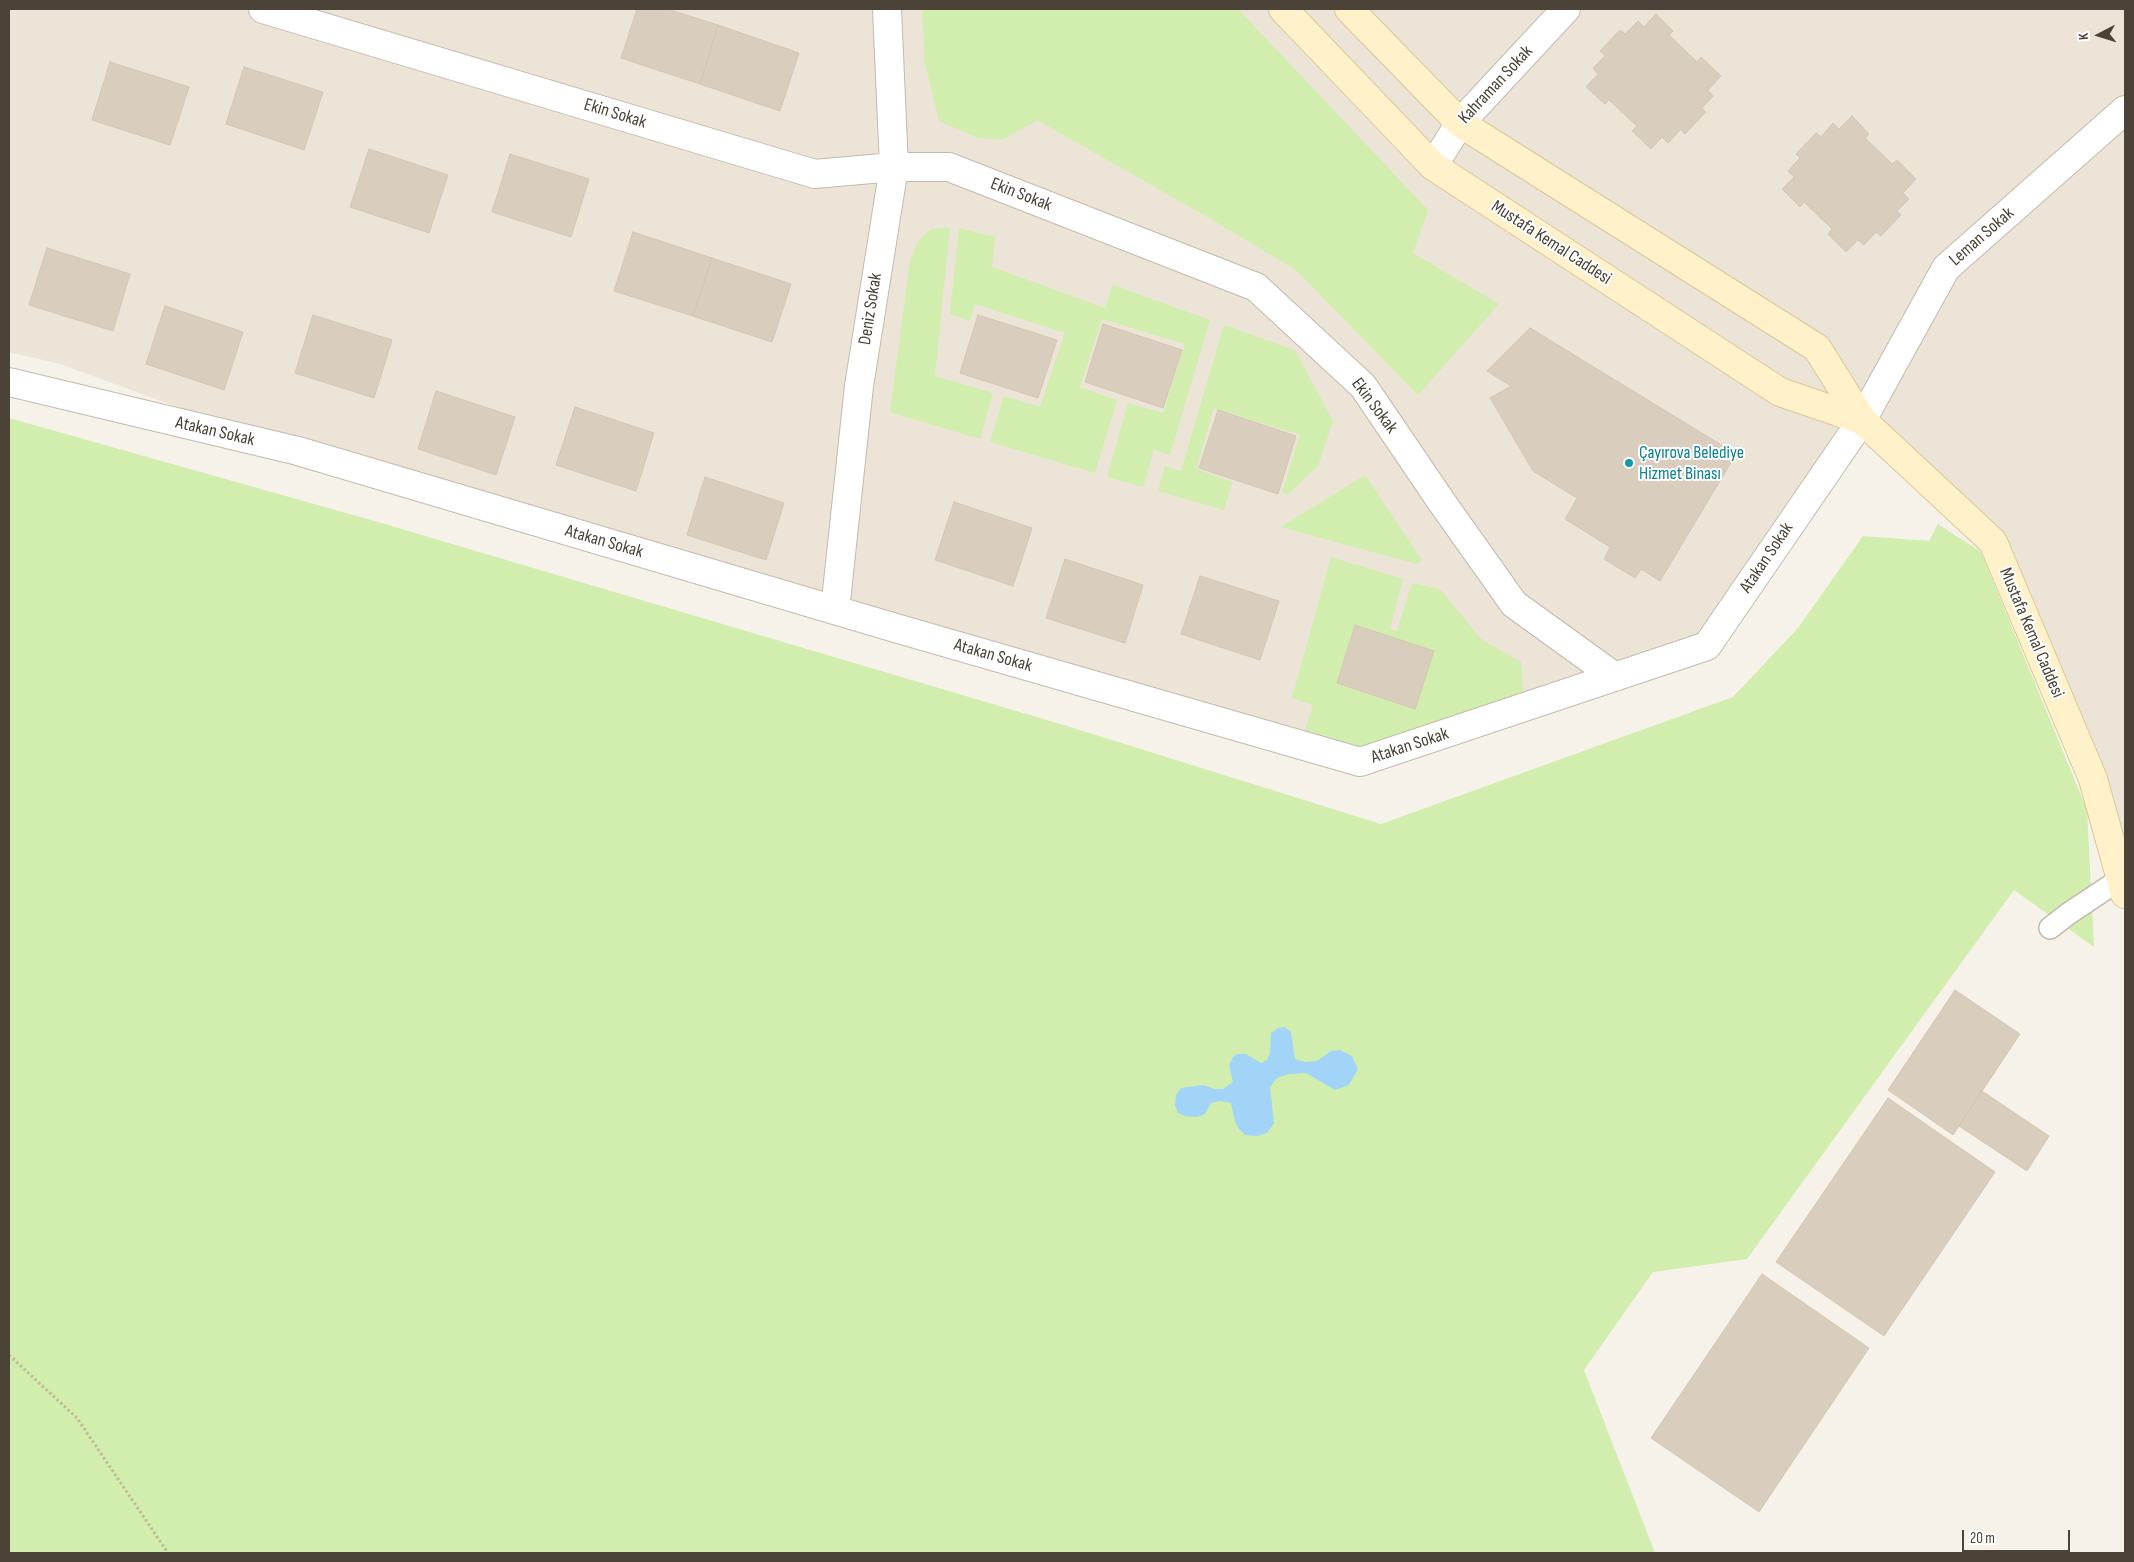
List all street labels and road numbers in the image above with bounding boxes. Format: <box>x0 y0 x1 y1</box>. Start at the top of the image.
street label: Kahraman Sokak <box>1454 41 1538 129</box>
street label: Ekin Sokak <box>581 94 649 134</box>
street label: Ekin Sokak <box>987 173 1055 217</box>
street label: Mustafa Kemal Caddesi <box>1487 196 1615 290</box>
street label: Leman Sokak <box>1945 203 2019 271</box>
street label: Deniz Sokak <box>855 272 887 346</box>
street label: Ekin Sokak <box>1346 374 1402 438</box>
street label: Atakan Sokak <box>173 412 257 452</box>
street label: Atakan Sokak <box>1736 519 1798 597</box>
street label: Atakan Sokak <box>562 521 646 563</box>
street label: Mustafa Kemal Caddesi <box>1994 565 2068 701</box>
street label: Atakan Sokak <box>951 635 1035 677</box>
street label: Atakan Sokak <box>1368 723 1452 769</box>

